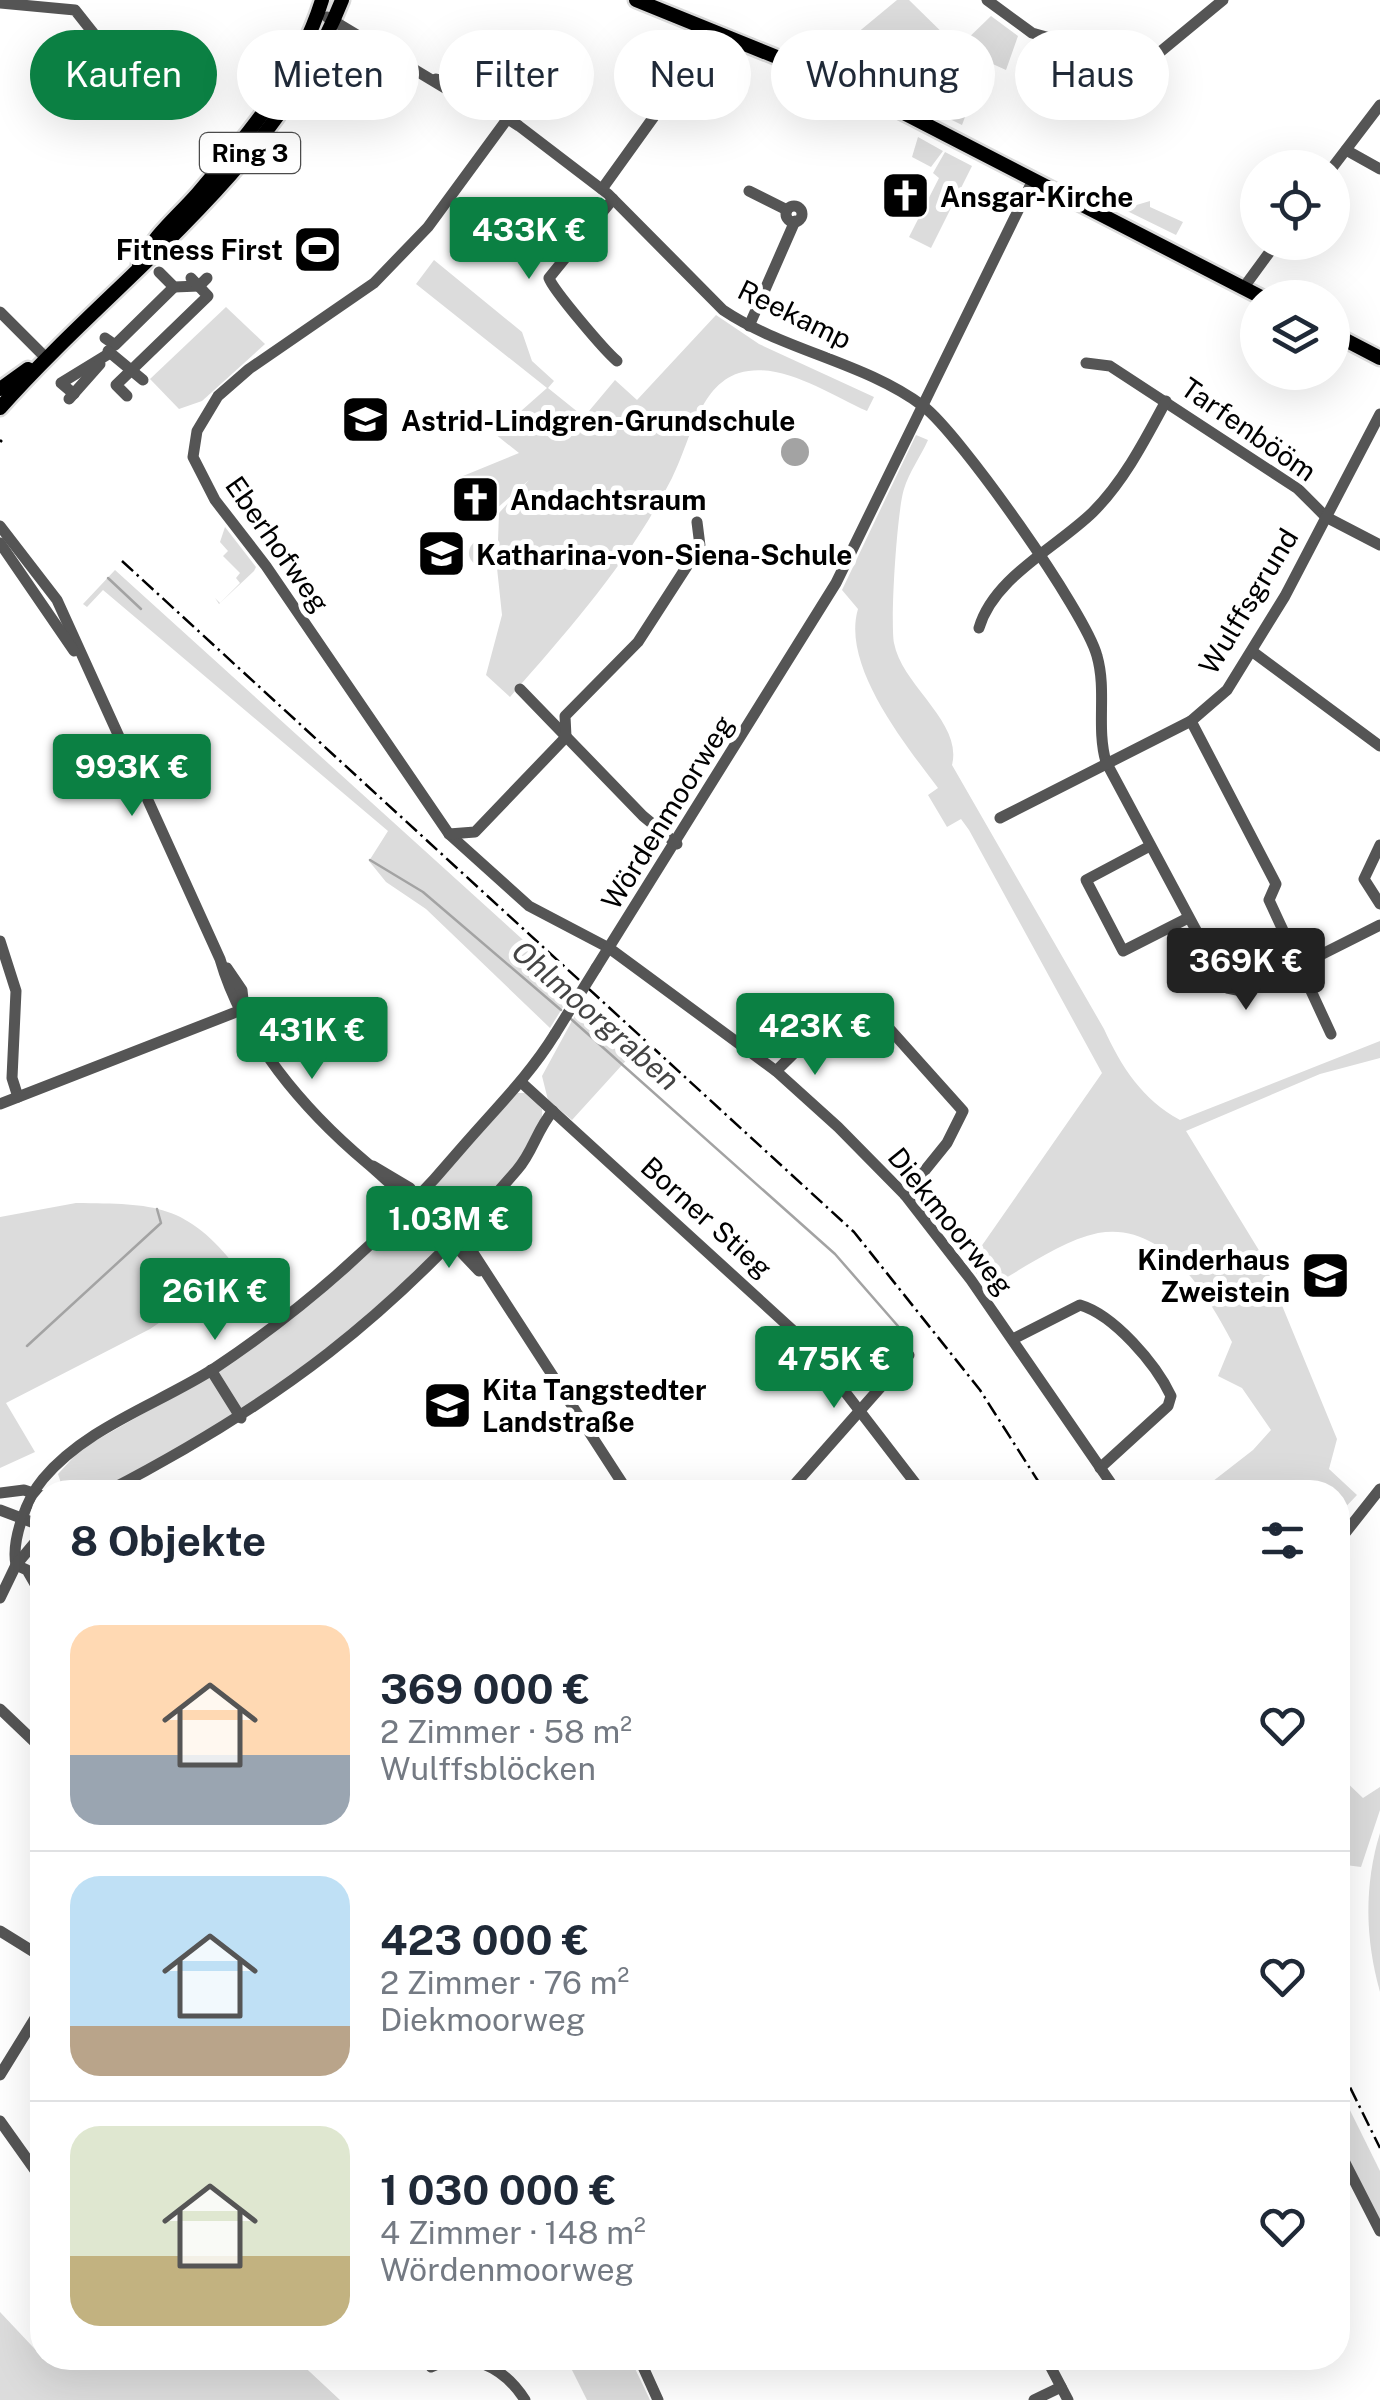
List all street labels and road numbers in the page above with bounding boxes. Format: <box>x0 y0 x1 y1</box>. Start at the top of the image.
road number: Ring 3 <box>200 133 300 173</box>
street label: Reekamp <box>733 272 857 356</box>
street label: Tarfenbööm <box>1175 370 1323 488</box>
street label: Eberhofweg <box>219 470 337 618</box>
street label: Wulffsgrund <box>1192 522 1304 680</box>
street label: Wördenmoorweg <box>594 709 740 915</box>
street label: Diekmoorweg <box>882 1141 1020 1301</box>
street label: Borner Stieg <box>635 1150 779 1284</box>

